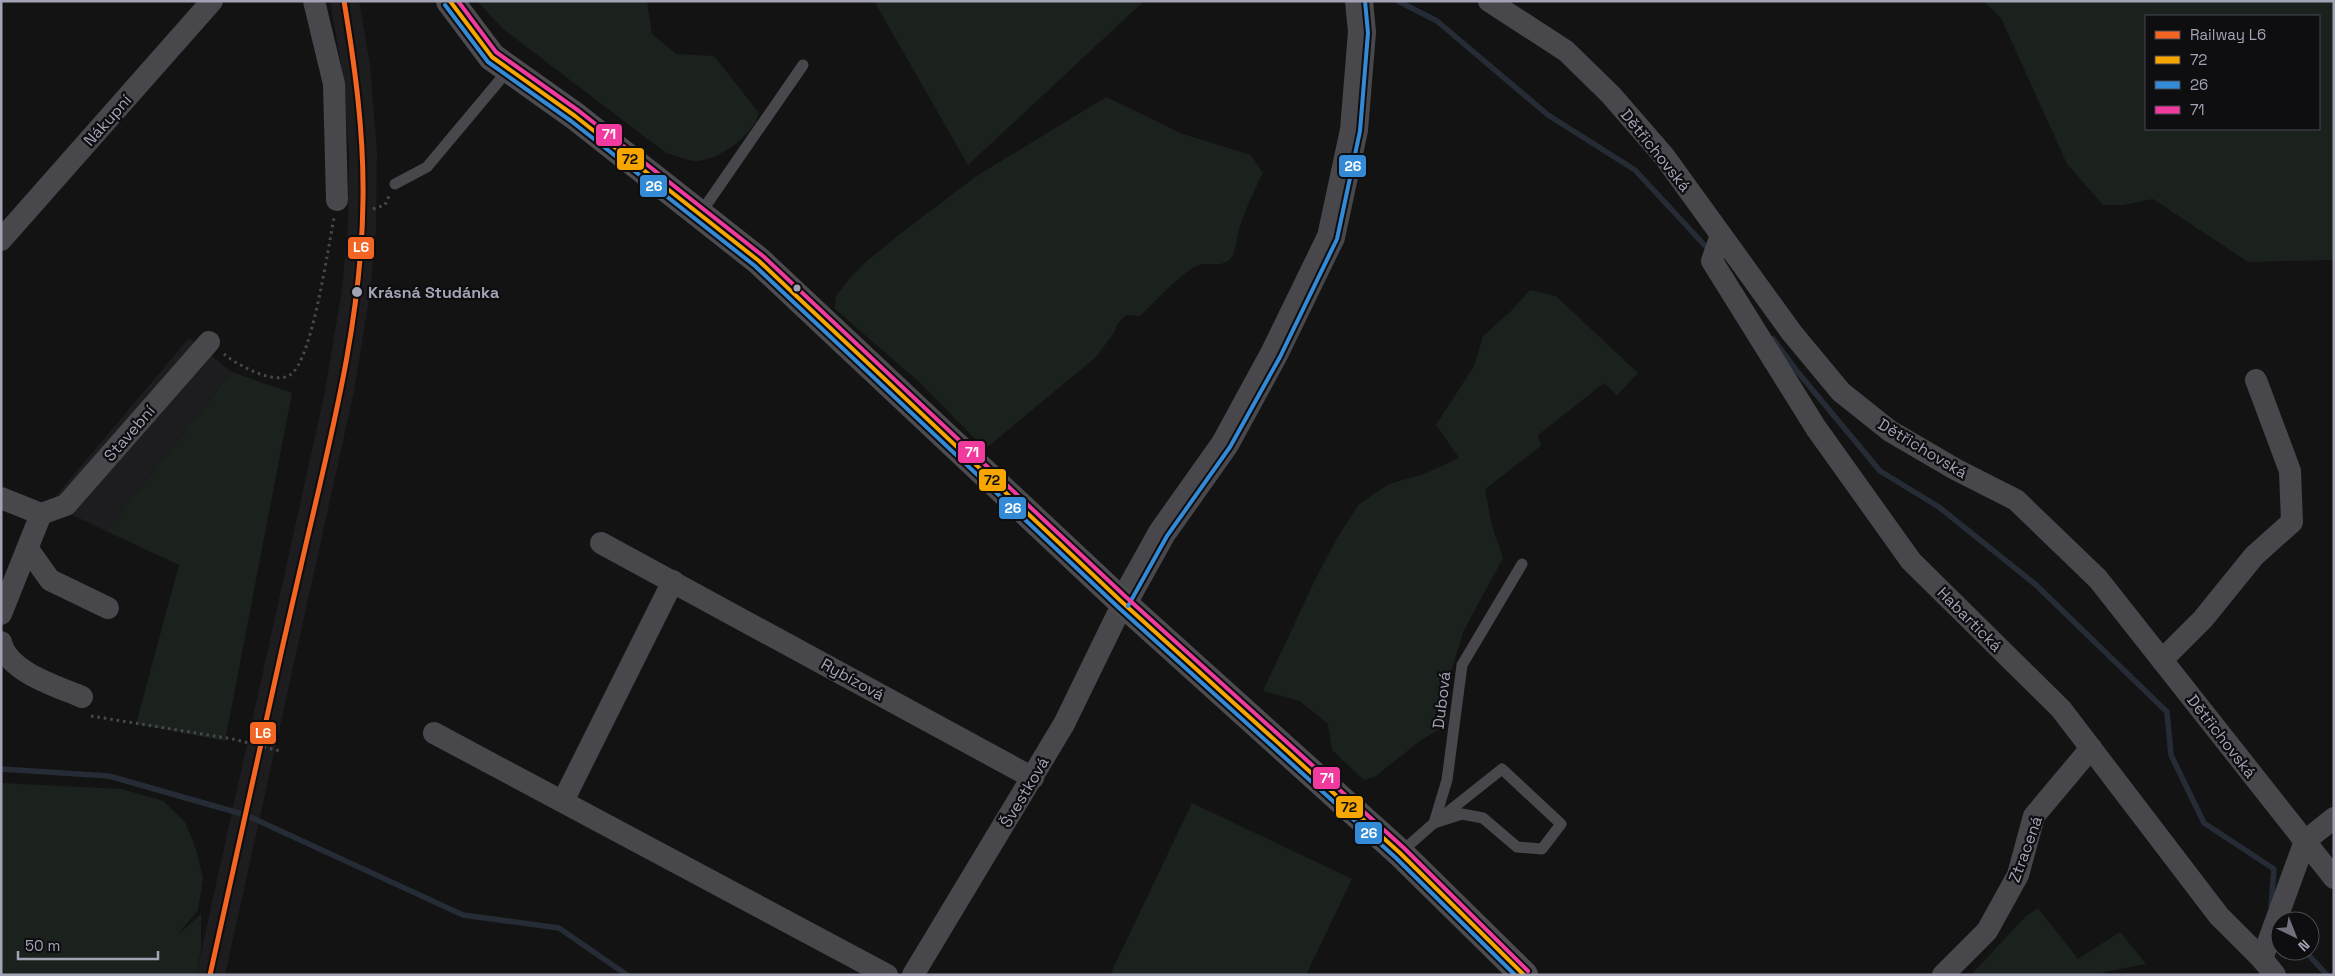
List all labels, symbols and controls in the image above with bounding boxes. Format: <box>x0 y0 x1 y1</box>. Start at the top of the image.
legend <box>2145 15 2320 130</box>
text: Railway L6 <box>2190 25 2266 44</box>
text: 72 <box>2190 50 2207 69</box>
text: 26 <box>2190 75 2208 94</box>
street label: Nákupní <box>79 90 136 150</box>
text: 71 <box>2190 100 2205 119</box>
street label: Dětřichovská <box>1616 105 1695 196</box>
line badge: 71 <box>595 123 623 147</box>
text: 71 <box>602 125 616 143</box>
line badge: 72 <box>616 147 645 171</box>
text: 72 <box>622 150 638 168</box>
line badge: 26 <box>1338 154 1367 178</box>
text: 26 <box>1345 157 1362 175</box>
line badge: 26 <box>639 174 668 198</box>
text: 26 <box>646 177 663 195</box>
line badge: L6 <box>347 236 375 260</box>
text: L6 <box>353 238 369 256</box>
place label: Krásná Studánka <box>368 282 499 303</box>
unlabelled marker <box>792 283 802 293</box>
marker: Krásná Studánka <box>350 285 364 299</box>
street label: Stavební <box>99 401 160 466</box>
street label: Dětřichovská <box>1874 414 1971 483</box>
line badge: 71 <box>957 440 986 464</box>
text: 71 <box>965 443 979 461</box>
line badge: 72 <box>978 468 1007 492</box>
text: 72 <box>984 471 1000 489</box>
line badge: 26 <box>998 496 1027 520</box>
text: 26 <box>1005 499 1022 517</box>
street label: Habartická <box>1933 582 2007 656</box>
street label: Rybízová <box>817 653 888 705</box>
street label: Dubová <box>1428 670 1455 730</box>
street label: Dětřichovská <box>2182 690 2261 782</box>
line badge: L6 <box>249 721 277 745</box>
text: L6 <box>255 724 271 742</box>
street label: Švestková <box>995 753 1054 831</box>
line badge: 71 <box>1312 766 1341 790</box>
text: 71 <box>1320 769 1334 787</box>
line badge: 72 <box>1335 795 1364 819</box>
text: 72 <box>1341 798 1357 816</box>
street label: Ztracená <box>2004 813 2047 885</box>
line badge: 26 <box>1354 821 1383 845</box>
text: 26 <box>1361 824 1378 842</box>
north arrow <box>2270 911 2320 961</box>
scale bar <box>18 928 158 960</box>
text: 50 m <box>25 936 60 955</box>
text: N <box>2294 936 2313 955</box>

